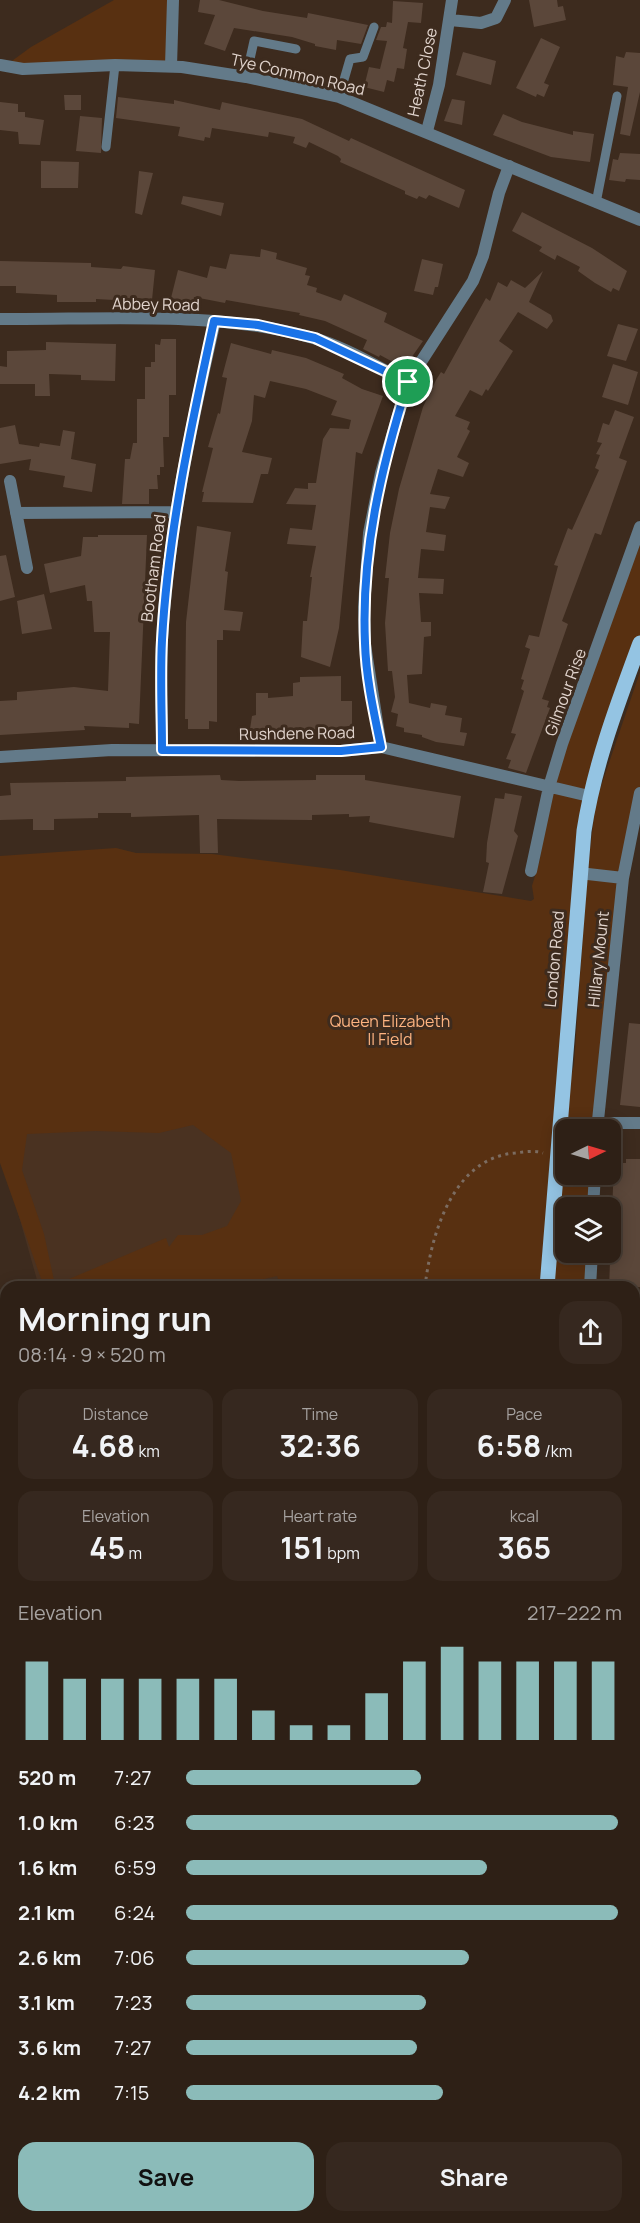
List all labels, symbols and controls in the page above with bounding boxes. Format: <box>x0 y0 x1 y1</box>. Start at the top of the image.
street label: Heath Close <box>402 25 442 119</box>
street label: Tye Common Road <box>229 48 367 100</box>
street label: Abbey Road <box>112 292 200 316</box>
pin <box>382 356 433 407</box>
icon: arrive <box>391 365 424 398</box>
street label: Bootham Road <box>135 513 171 623</box>
street label: Gilmour Rise <box>539 645 591 739</box>
street label: Rushdene Road <box>239 721 355 745</box>
street label: London Road <box>539 910 569 1008</box>
street label: Hillary Mount <box>582 910 614 1008</box>
park label: Queen Elizabeth II Field <box>330 1010 450 1050</box>
north arrow <box>555 1119 621 1185</box>
map controls <box>555 1119 621 1263</box>
button: layers <box>555 1197 621 1263</box>
text: Morning run <box>18 1296 212 1341</box>
button: share <box>559 1301 622 1364</box>
text: 08:14 · 9 × 520 m <box>18 1341 166 1368</box>
text: Distance <box>83 1403 148 1425</box>
text: Time <box>302 1403 338 1425</box>
text: Pace <box>506 1403 542 1425</box>
text: 4.68 <box>71 1425 135 1466</box>
text: 32:36 <box>279 1425 361 1466</box>
text: 6:58 <box>476 1425 541 1466</box>
text: km <box>135 1440 160 1462</box>
text: /km <box>541 1440 572 1462</box>
text: Elevation <box>82 1505 149 1527</box>
text: Heart rate <box>283 1505 357 1527</box>
text: kcal <box>510 1505 539 1527</box>
text: 45 <box>89 1527 125 1568</box>
text: 151 <box>280 1527 324 1568</box>
text: 365 <box>497 1527 551 1568</box>
text: m <box>125 1542 142 1564</box>
text: bpm <box>324 1542 360 1564</box>
text: Elevation <box>18 1599 102 1626</box>
text: 217–222 m <box>527 1599 622 1626</box>
text: 520 m <box>18 1764 76 1791</box>
text: 7:27 <box>114 1764 151 1791</box>
text: 1.0 km <box>18 1809 78 1836</box>
text: 6:23 <box>114 1809 155 1836</box>
text: 1.6 km <box>18 1854 77 1881</box>
text: 6:59 <box>114 1854 156 1881</box>
text: 2.1 km <box>18 1899 75 1926</box>
text: 6:24 <box>114 1899 155 1926</box>
text: 2.6 km <box>18 1944 81 1971</box>
text: 7:06 <box>114 1944 155 1971</box>
text: 3.1 km <box>18 1989 75 2016</box>
text: 7:23 <box>114 1989 152 2016</box>
text: 3.6 km <box>18 2034 81 2061</box>
text: 7:27 <box>114 2034 151 2061</box>
text: 4.2 km <box>18 2079 81 2106</box>
text: 7:15 <box>114 2079 149 2106</box>
button: Save <box>18 2142 314 2211</box>
button: Share <box>326 2142 622 2211</box>

